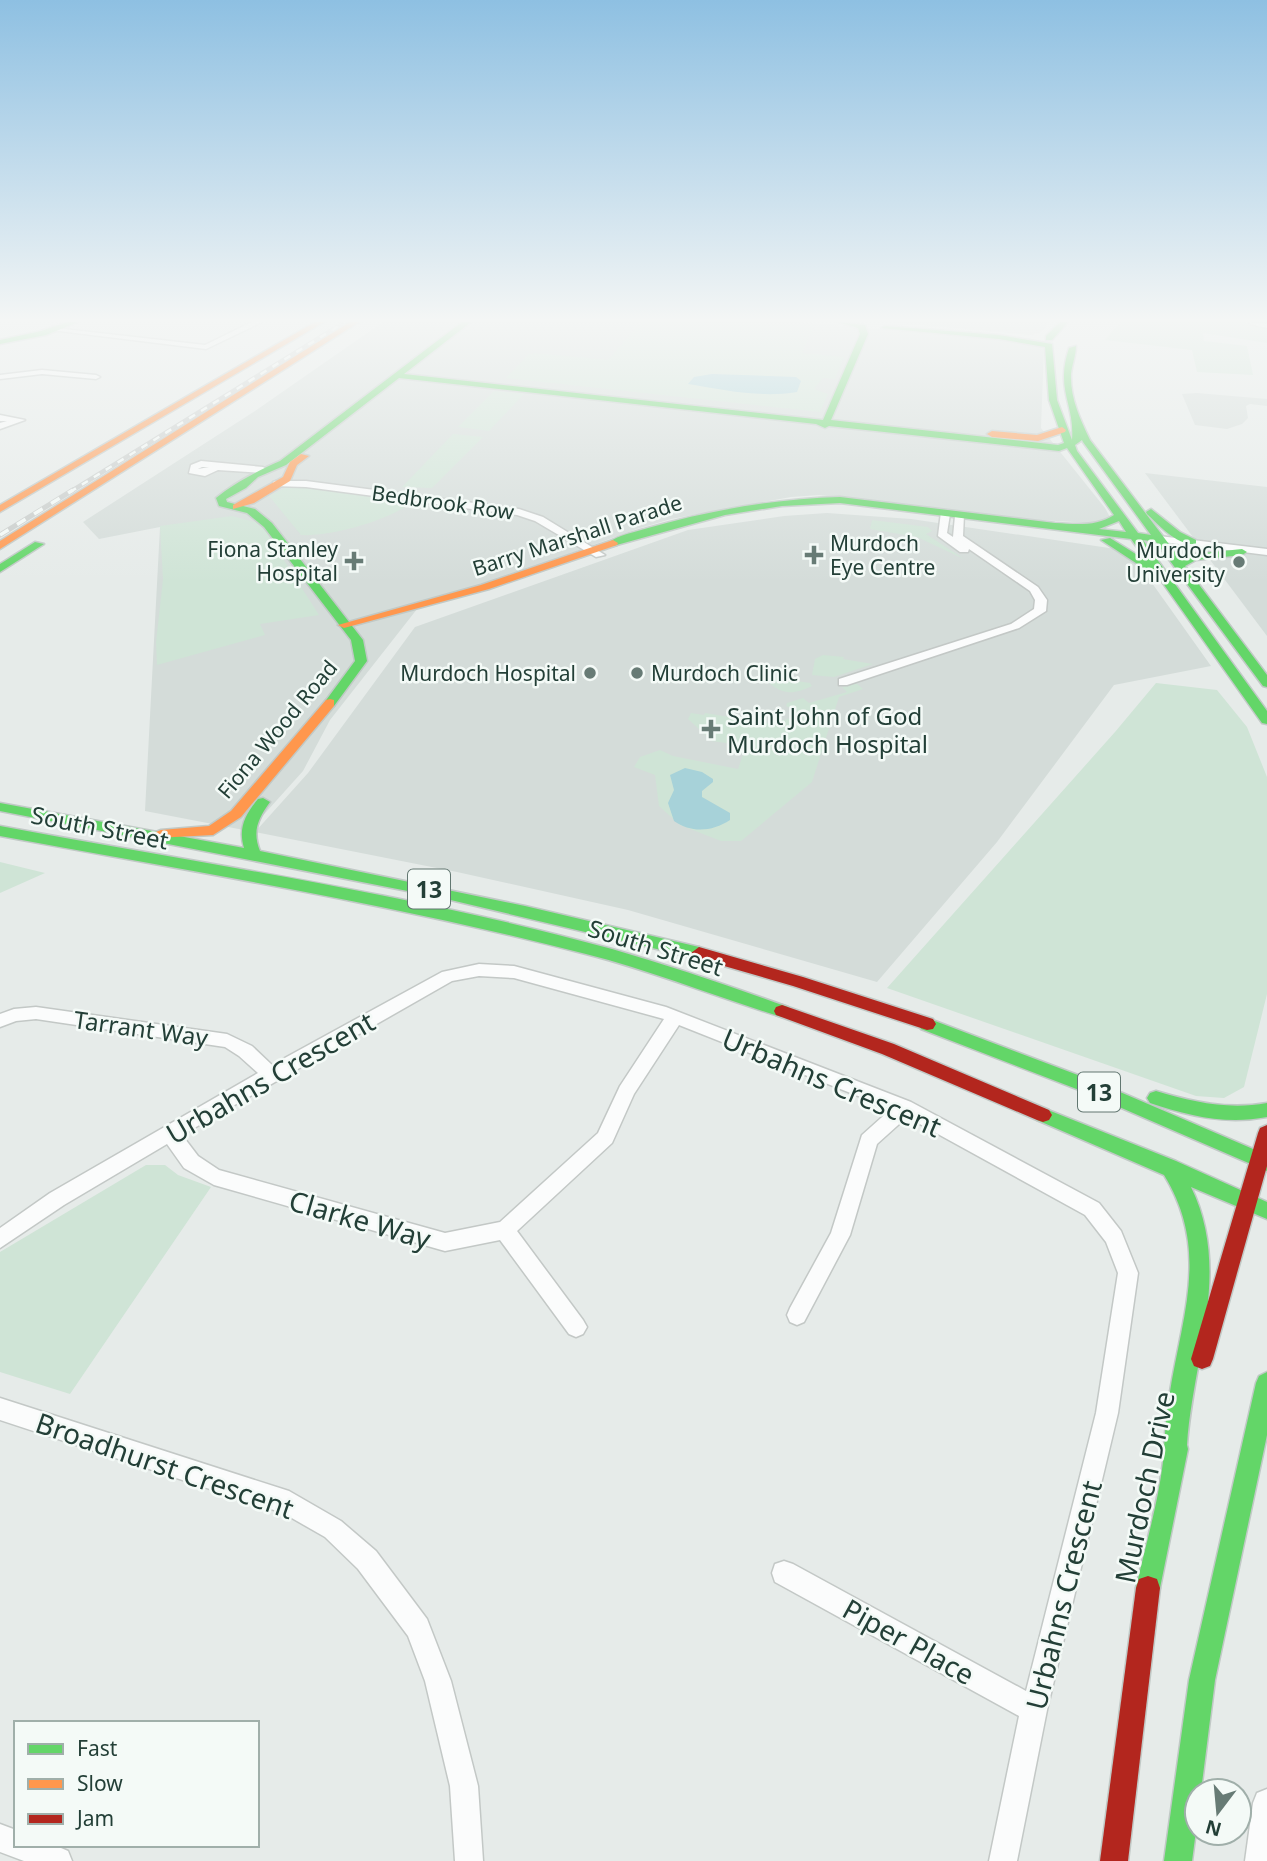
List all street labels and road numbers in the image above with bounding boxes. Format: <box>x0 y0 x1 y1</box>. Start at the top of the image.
street label: Bedbrook Row <box>370 478 516 526</box>
street label: Barry Marshall Parade <box>469 488 685 582</box>
street label: Fiona Wood Road <box>211 654 343 804</box>
street label: South Street <box>28 798 172 857</box>
road number: 13 <box>408 870 450 908</box>
street label: South Street <box>585 911 728 983</box>
street label: Tarrant Way <box>72 1002 211 1054</box>
street label: Urbahns Crescent <box>159 1002 381 1152</box>
street label: Urbahns Crescent <box>717 1019 947 1145</box>
road number: 13 <box>1078 1072 1120 1112</box>
street label: Clarke Way <box>285 1181 436 1258</box>
street label: Murdoch Drive <box>1105 1388 1183 1586</box>
street label: Broadhurst Crescent <box>31 1403 299 1527</box>
street label: Urbahns Crescent <box>1016 1476 1110 1714</box>
street label: Piper Place <box>836 1589 982 1693</box>

